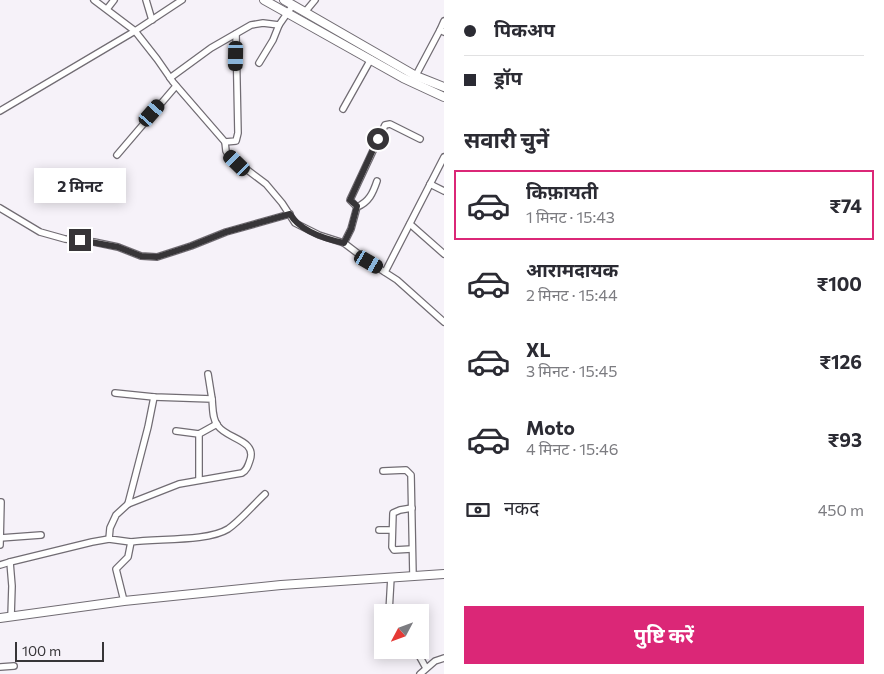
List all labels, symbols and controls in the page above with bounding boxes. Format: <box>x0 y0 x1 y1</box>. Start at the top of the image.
text: पिकअप <box>494 18 555 41</box>
car <box>228 41 243 71</box>
text: ड्रॉप <box>494 66 522 89</box>
car <box>136 97 167 129</box>
text: सवारी चुनें <box>464 126 549 153</box>
route start <box>367 128 389 150</box>
car <box>220 147 253 179</box>
callout: 2 मिनट <box>34 168 126 202</box>
text: 2 मिनट <box>57 176 103 195</box>
text: किफ़ायती <box>526 180 598 203</box>
icon: car <box>466 183 511 228</box>
text: ₹74 <box>829 194 862 217</box>
text: 1 मिनट · 15:43 <box>526 207 615 226</box>
route end <box>69 229 91 251</box>
car <box>352 248 385 276</box>
text: आरामदायक <box>526 258 618 281</box>
icon: car <box>466 261 511 306</box>
text: ₹100 <box>816 272 862 295</box>
text: 2 मिनट · 15:44 <box>526 285 618 304</box>
text: XL <box>526 338 551 361</box>
icon: car <box>466 339 511 384</box>
text: ₹126 <box>819 350 862 373</box>
text: 3 मिनट · 15:45 <box>526 361 617 380</box>
text: Moto <box>526 416 575 439</box>
icon: car <box>466 417 511 462</box>
text: ₹93 <box>828 428 862 451</box>
text: 4 मिनट · 15:46 <box>526 439 618 458</box>
icon: cash <box>464 496 492 524</box>
text: नकद <box>504 496 539 519</box>
text: 450 m <box>818 500 864 519</box>
north arrow <box>374 604 429 659</box>
map controls <box>374 604 429 659</box>
button: पुष्टि करें <box>464 606 864 664</box>
scale bar <box>15 639 104 662</box>
text: 100 m <box>22 642 61 659</box>

